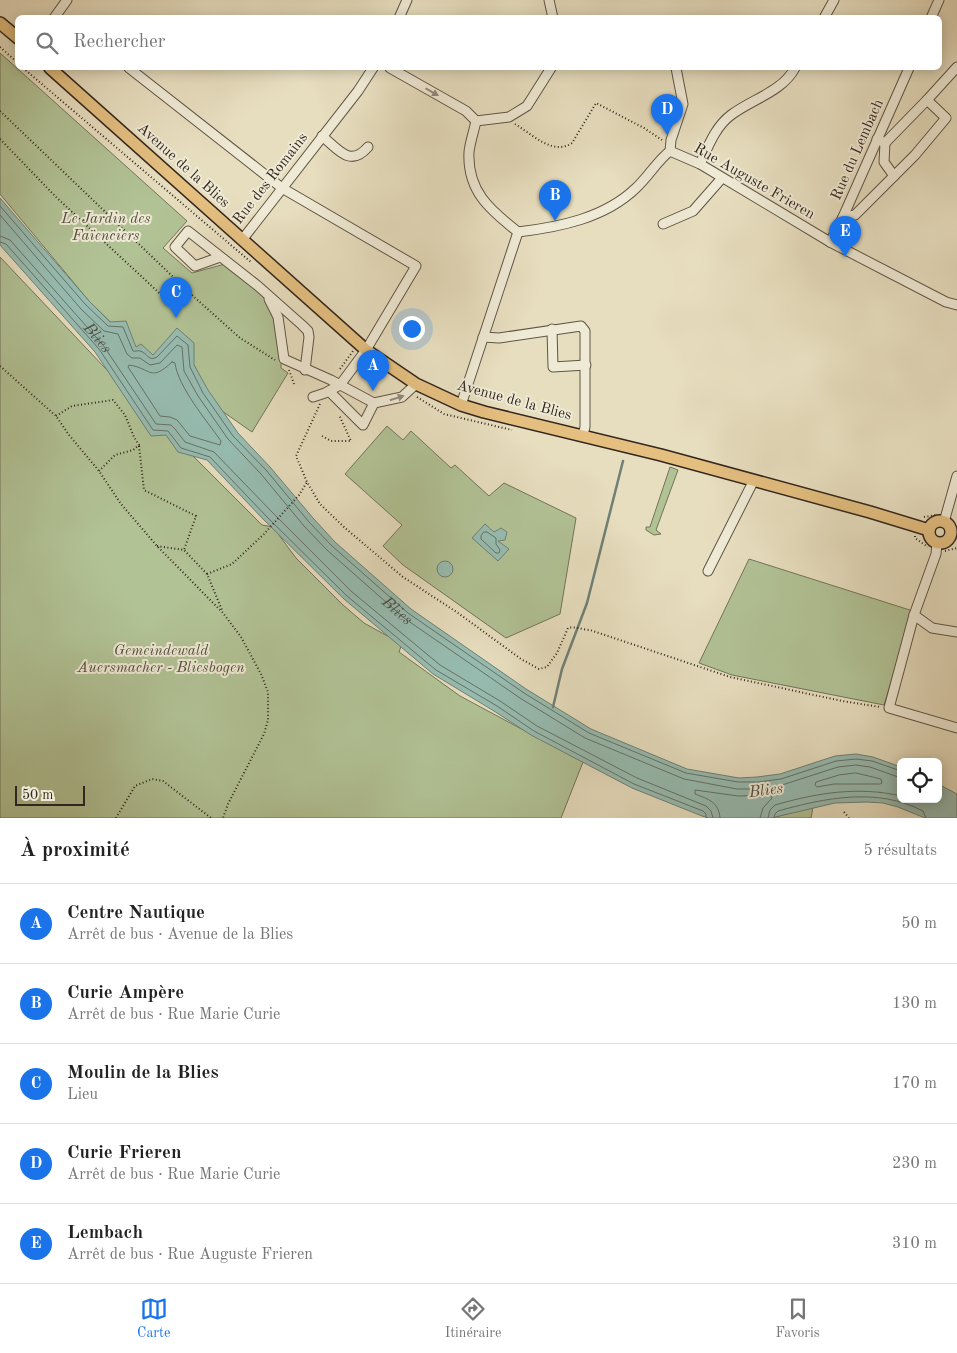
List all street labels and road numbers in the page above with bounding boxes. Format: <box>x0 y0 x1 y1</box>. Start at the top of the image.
street label: Rue du Lembach <box>829 97 887 203</box>
street label: Avenue de la Blies <box>134 121 232 211</box>
street label: Rue des Romains <box>231 130 311 228</box>
street label: Rue Auguste Frieren <box>691 141 817 223</box>
street label: Avenue de la Blies <box>455 378 573 424</box>

